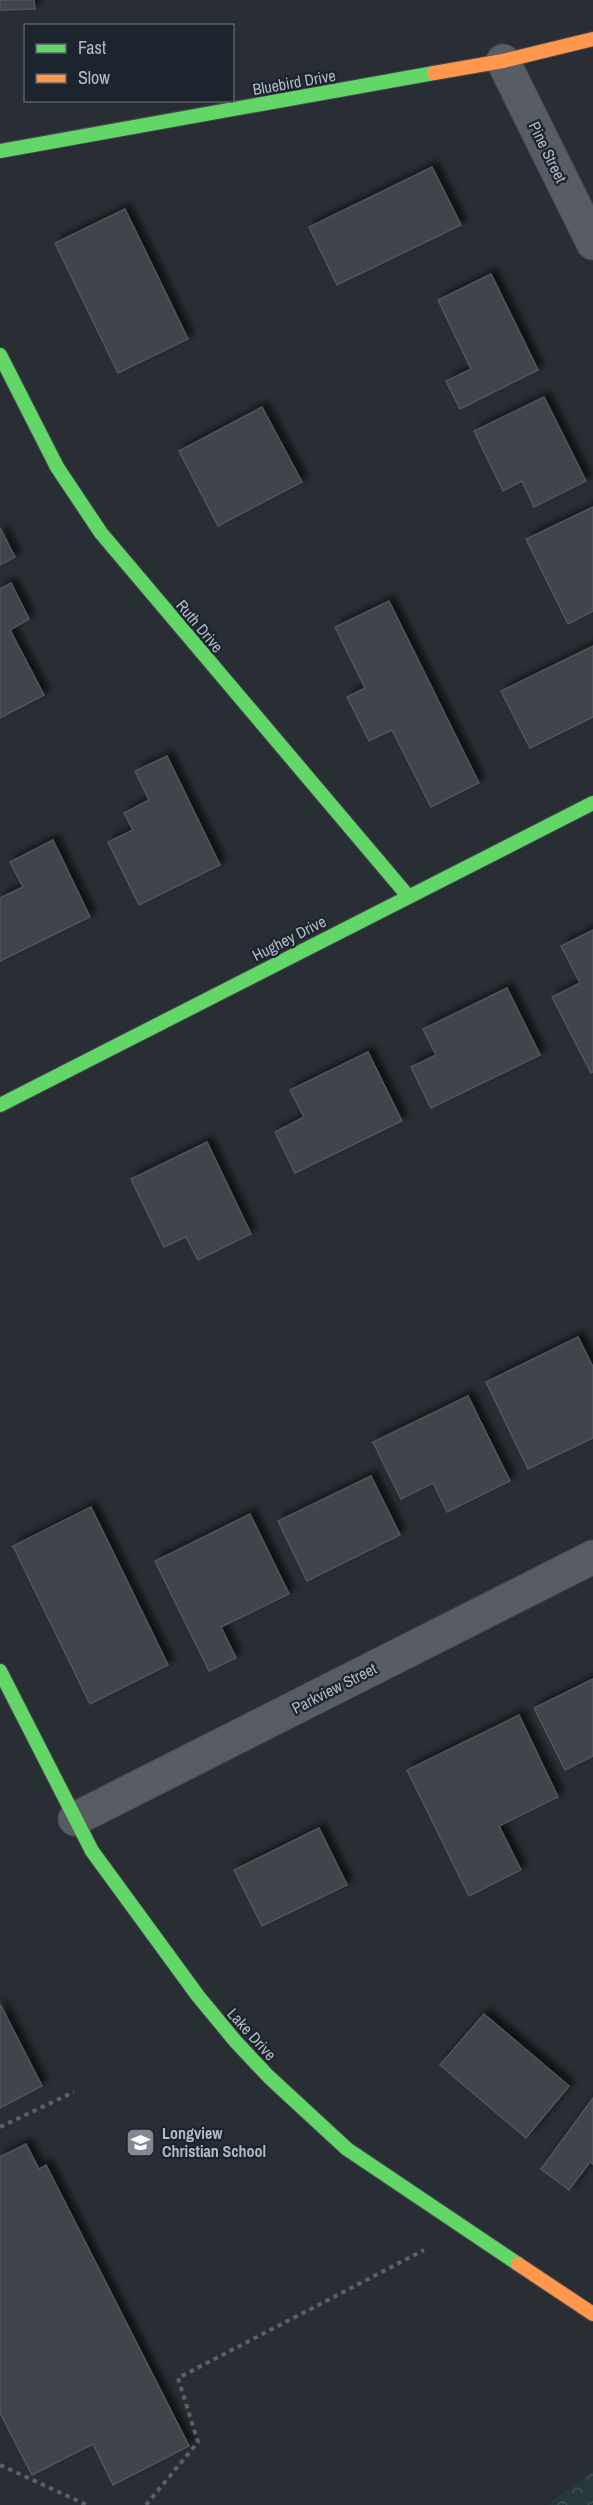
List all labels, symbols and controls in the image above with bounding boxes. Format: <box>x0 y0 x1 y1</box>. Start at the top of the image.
legend <box>24 24 234 102</box>
text: Fast <box>78 35 106 60</box>
street label: Bluebird Drive <box>251 64 337 100</box>
text: Slow <box>78 65 110 90</box>
street label: Pine Street <box>524 118 572 187</box>
street label: Ruth Drive <box>171 595 229 657</box>
street label: Hughey Drive <box>248 910 330 966</box>
street label: Parkview Street <box>288 1657 381 1719</box>
street label: Lake Drive <box>223 2003 281 2065</box>
place label: Longview Christian School <box>162 2122 266 2162</box>
school or university icon: Longview Christian School <box>125 2126 157 2158</box>

